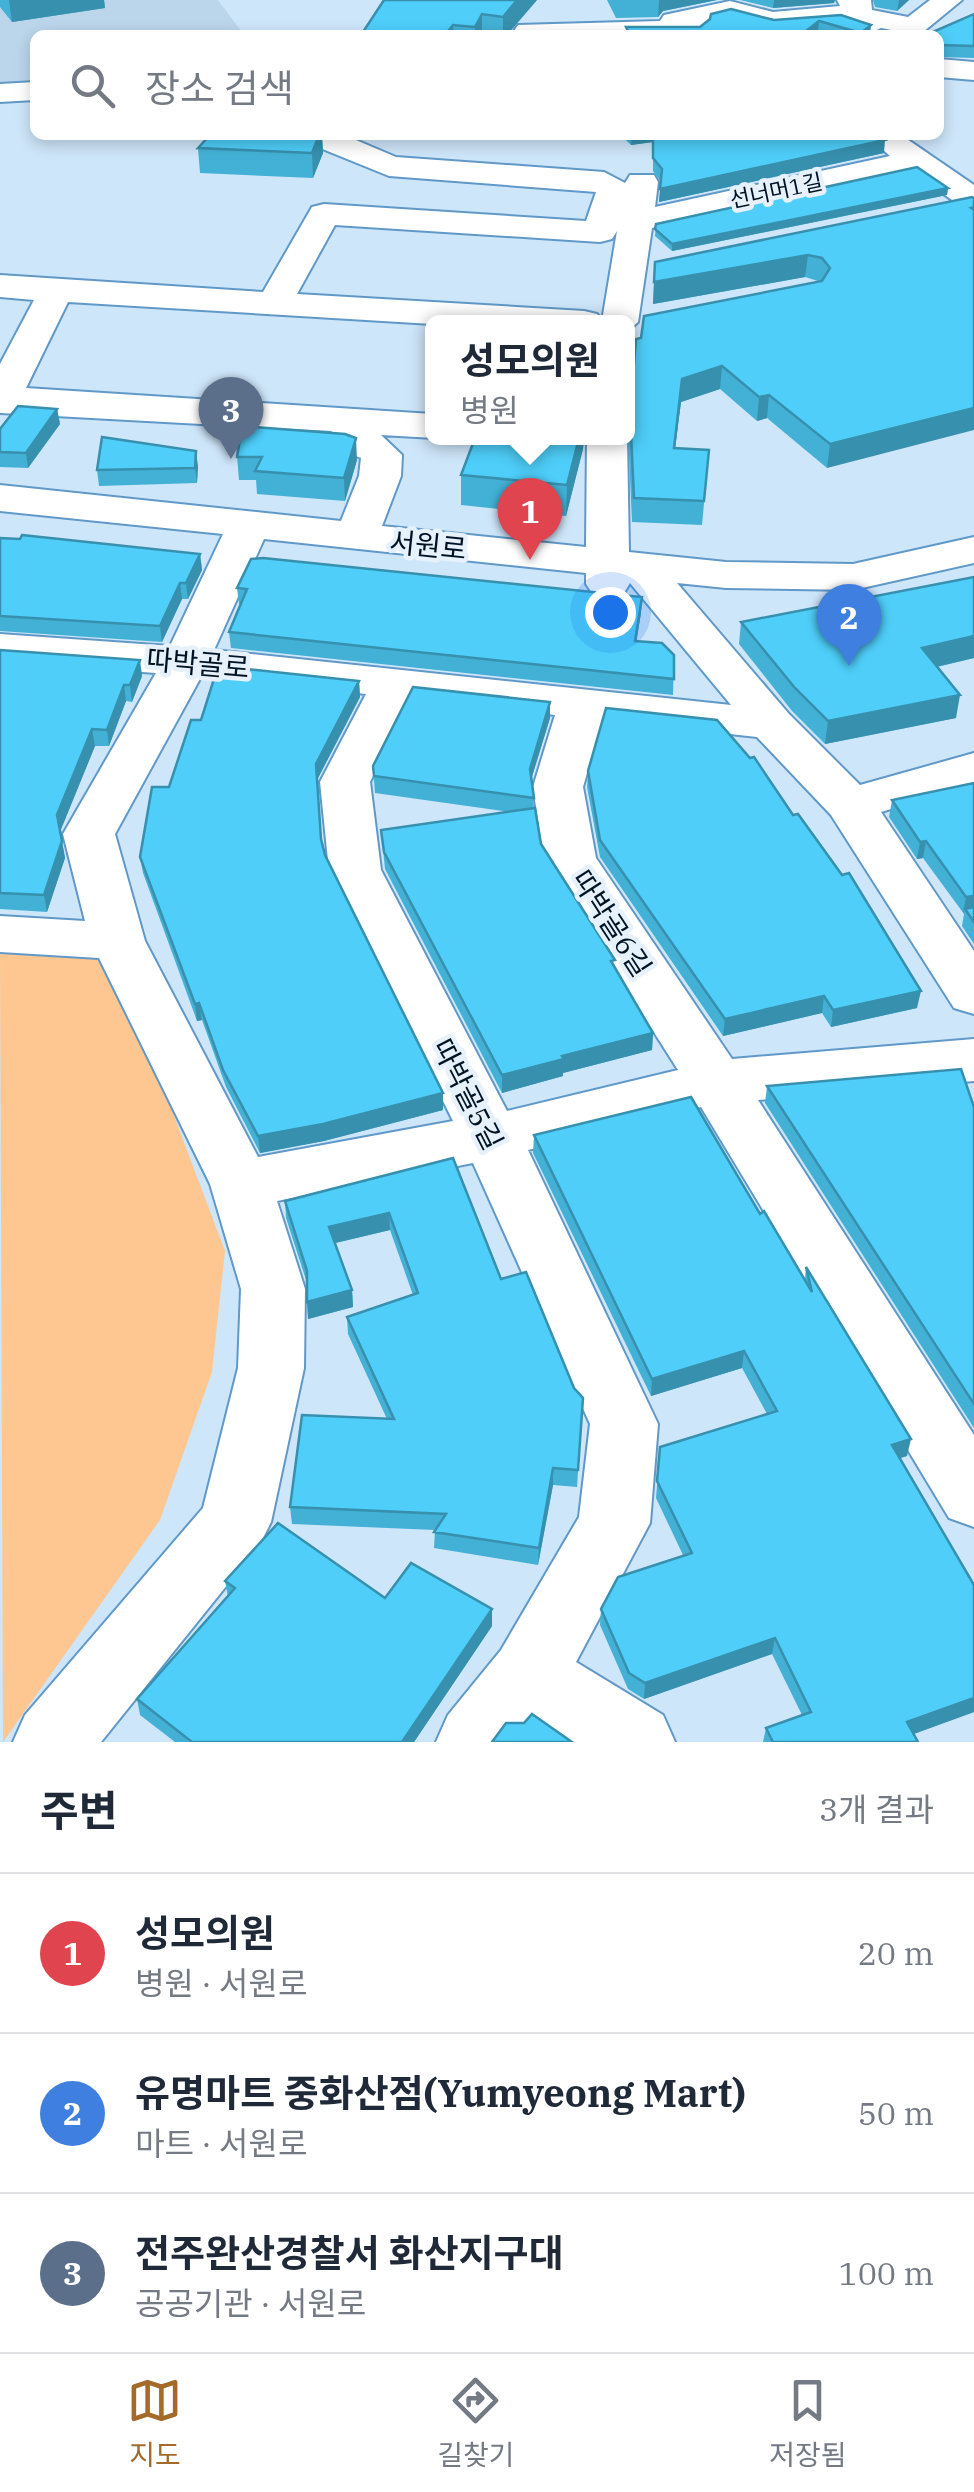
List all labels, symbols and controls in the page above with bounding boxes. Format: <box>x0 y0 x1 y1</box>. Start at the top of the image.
search box <box>30 30 944 140</box>
icon: search <box>65 58 120 113</box>
text: 장소 검색 <box>145 63 294 112</box>
street label: 선너머1길 <box>727 166 825 214</box>
popup <box>425 315 635 445</box>
text: 성모의원 <box>460 335 600 384</box>
pin: 3 <box>198 376 264 459</box>
text: 병원 <box>460 389 519 431</box>
pin: 1 <box>498 478 562 560</box>
street label: 서원로 <box>388 523 468 567</box>
pin: 2 <box>816 584 882 666</box>
your location <box>585 587 636 638</box>
street label: 따박골로 <box>145 640 251 686</box>
street label: 따박골6길 <box>564 863 660 983</box>
street label: 따박골5길 <box>424 1032 512 1156</box>
text: 주변 <box>40 1783 117 1838</box>
text: 3개 결과 <box>819 1788 934 1830</box>
text: 성모의원 <box>135 1908 275 1957</box>
text: 1 <box>63 1932 82 1974</box>
text: 20 m <box>858 1932 934 1974</box>
text: 병원 · 서원로 <box>135 1962 307 2004</box>
text: 유명마트 중화산점(Yumyeong Mart) <box>135 2068 746 2117</box>
text: 2 <box>63 2092 82 2134</box>
text: 50 m <box>858 2092 934 2134</box>
text: 마트 · 서원로 <box>135 2122 307 2164</box>
text: 전주완산경찰서 화산지구대 <box>135 2228 563 2277</box>
text: 3 <box>63 2252 82 2294</box>
text: 100 m <box>838 2252 934 2294</box>
text: 공공기관 · 서원로 <box>135 2282 366 2324</box>
tab: 지도 <box>127 2373 182 2473</box>
tab: 길찾기 <box>437 2373 515 2473</box>
tab: 저장됨 <box>769 2373 847 2473</box>

